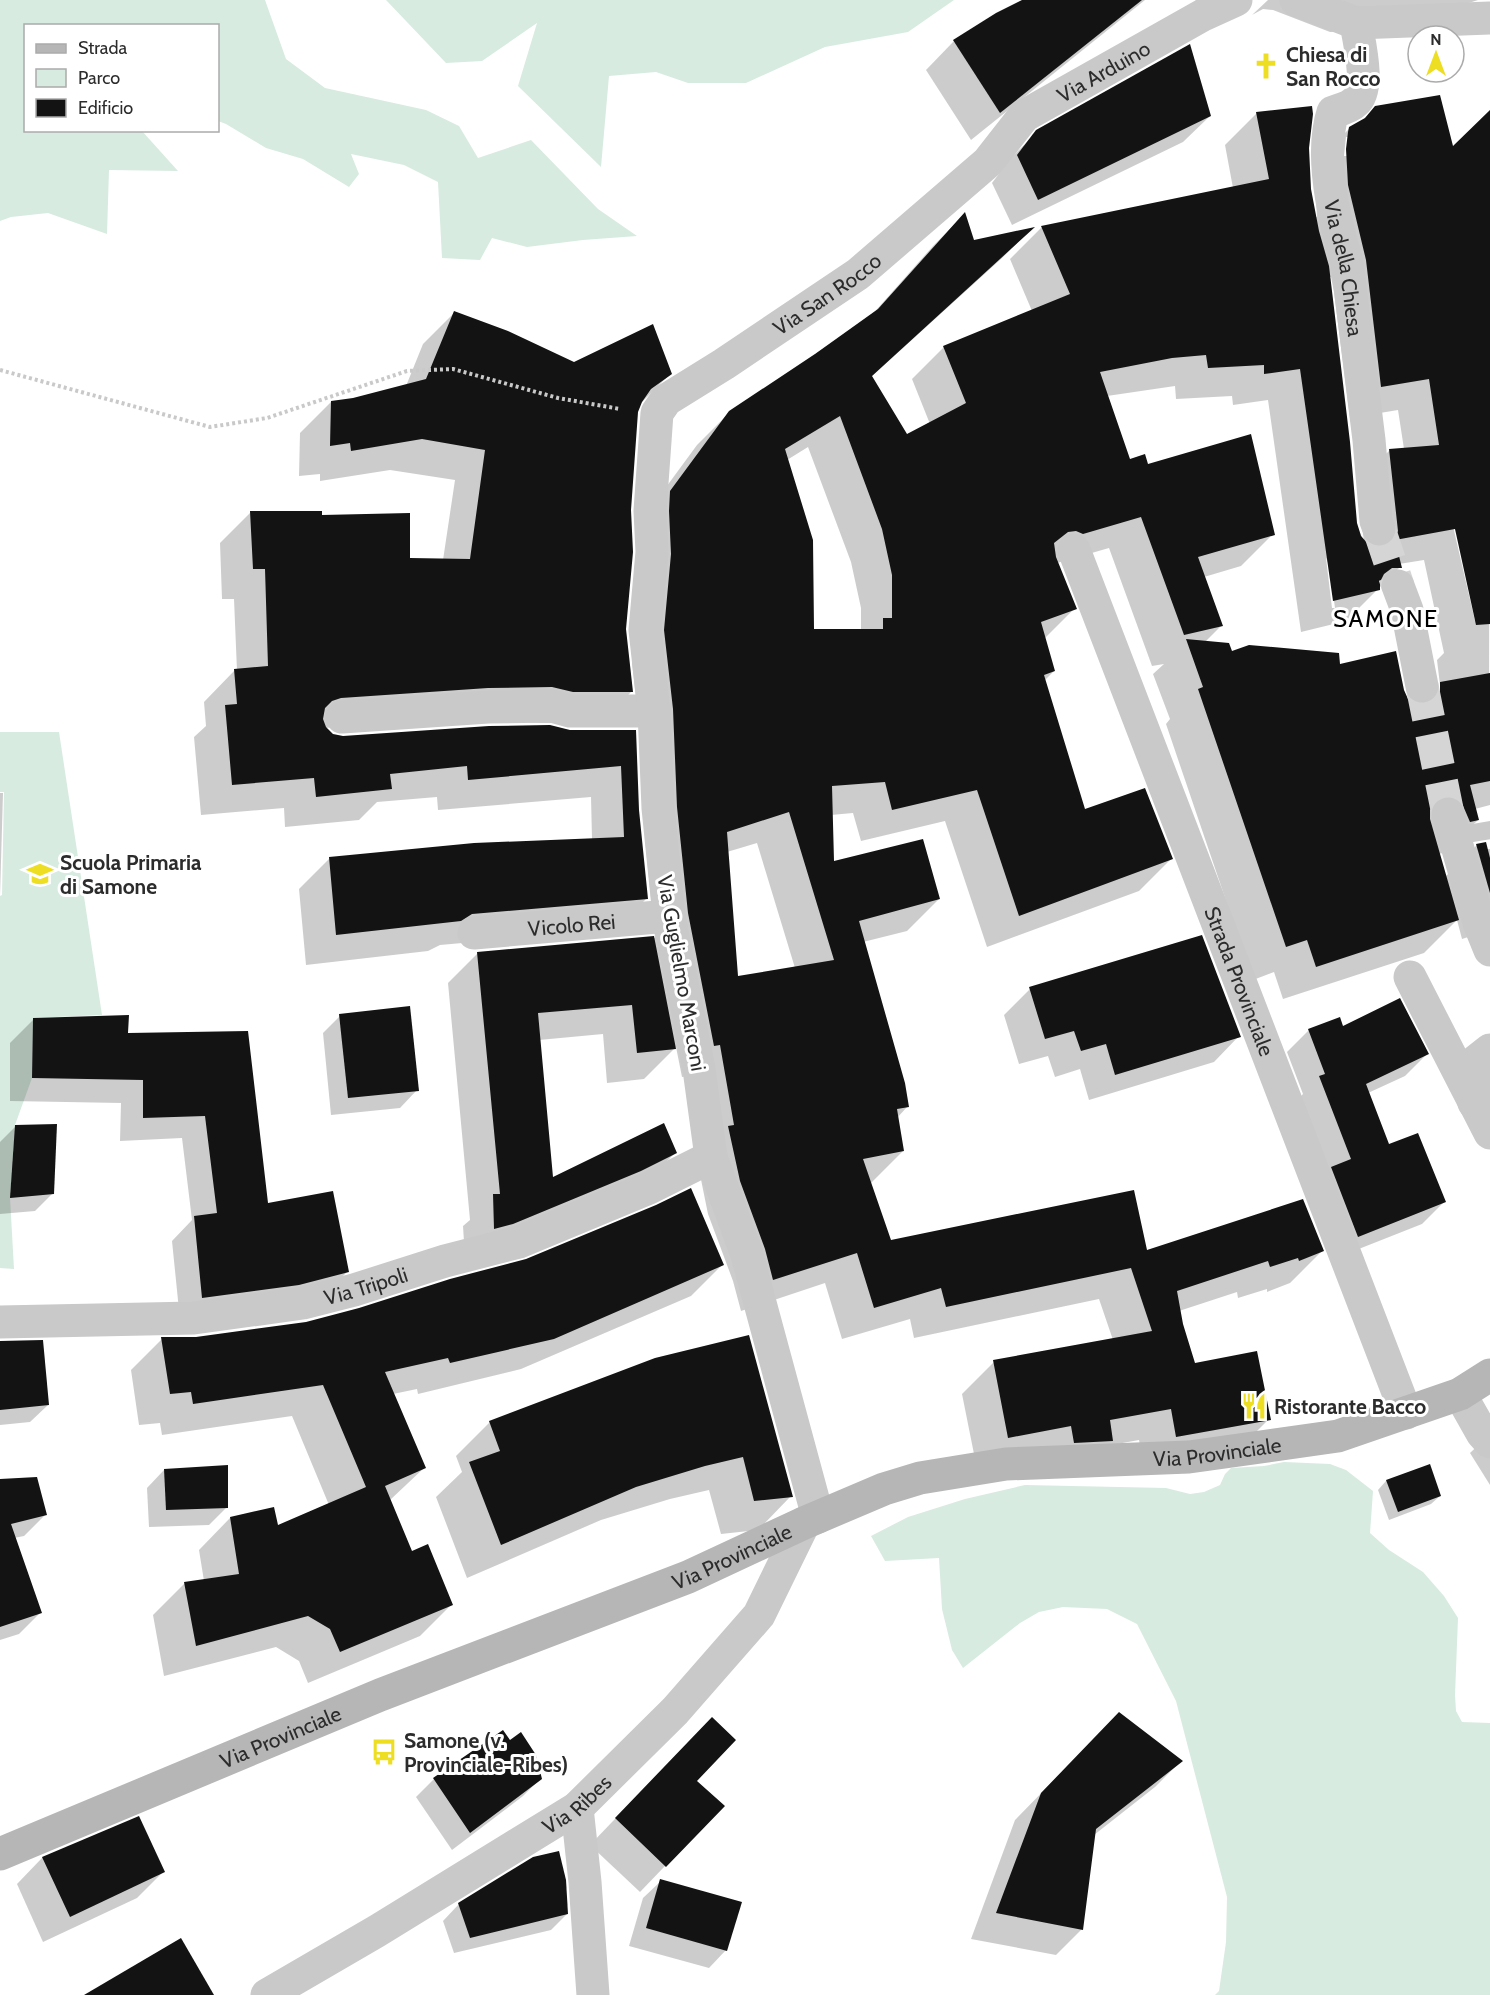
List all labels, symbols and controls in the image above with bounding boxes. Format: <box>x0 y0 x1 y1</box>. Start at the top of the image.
legend <box>24 24 219 132</box>
north arrow <box>1406 24 1466 84</box>
text: N <box>1430 30 1442 49</box>
street label: Via Arduino <box>1053 35 1154 107</box>
text: Strada <box>78 37 128 59</box>
place label: Chiesa di San Rocco <box>1286 42 1381 91</box>
church icon: Chiesa di San Rocco <box>1251 51 1281 81</box>
text: Parco <box>78 67 120 89</box>
text: Edificio <box>78 97 133 119</box>
street label: Via della Chiesa <box>1320 198 1369 338</box>
street label: Via San Rocco <box>768 247 886 340</box>
district label: SAMONE <box>1333 604 1439 633</box>
place label: Scuola Primaria di Samone <box>60 850 202 899</box>
school or university icon: Scuola Primaria di Samone <box>25 859 55 889</box>
street label: Via Guglielmo Marconi <box>652 873 712 1073</box>
street label: Strada Provinciale <box>1200 903 1280 1060</box>
street label: Vicolo Rei <box>527 908 616 941</box>
street label: Via Tripoli <box>321 1261 411 1310</box>
restaurant icon: Ristorante Bacco <box>1239 1391 1269 1421</box>
place label: Ristorante Bacco <box>1274 1394 1426 1419</box>
street label: Via Provinciale <box>1153 1432 1283 1471</box>
street label: Via Provinciale <box>668 1518 796 1594</box>
street label: Via Provinciale <box>216 1700 345 1773</box>
place label: Samone (v. Provinciale-Ribes) <box>404 1728 568 1777</box>
bus stop icon: Samone (v. Provinciale-Ribes) <box>369 1737 399 1767</box>
street label: Via Ribes <box>538 1769 616 1839</box>

